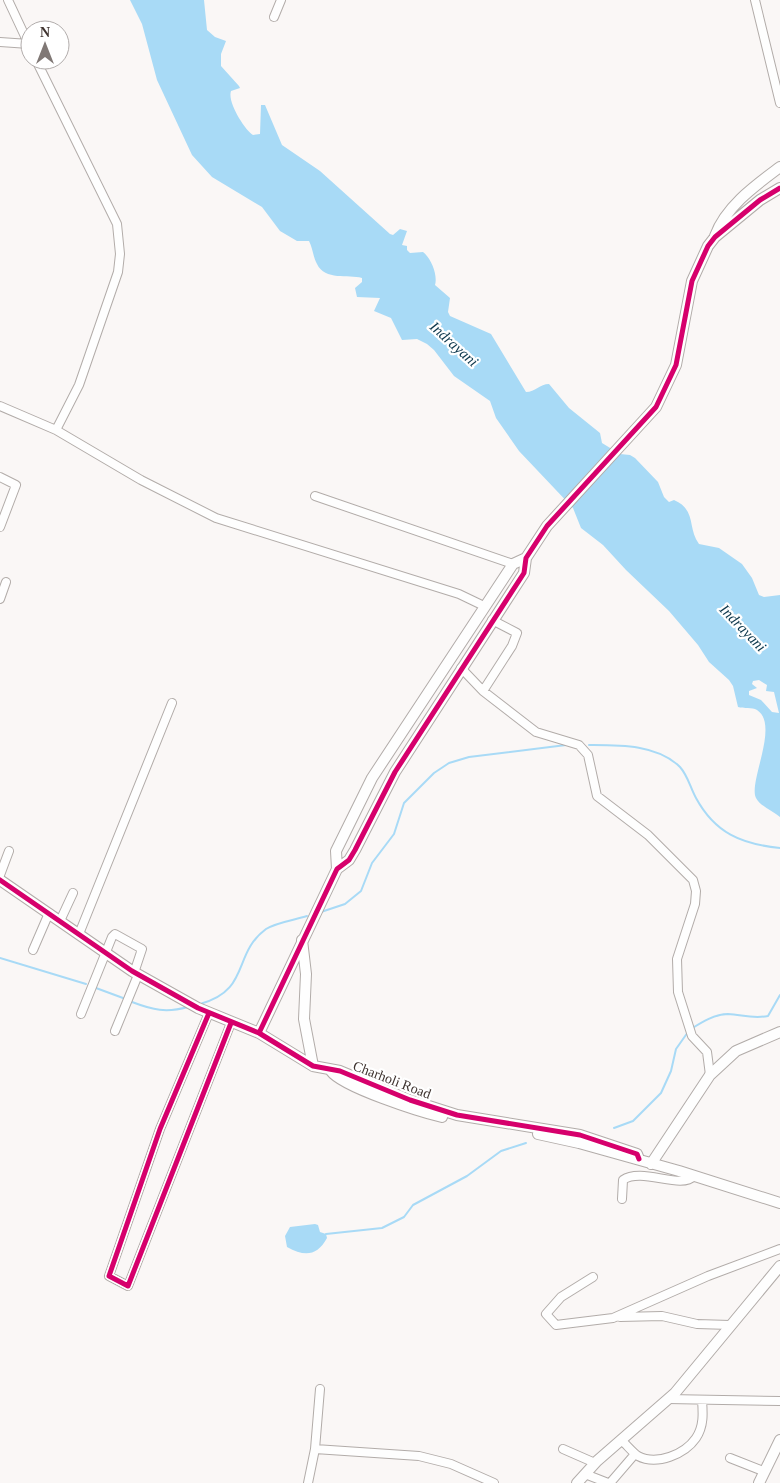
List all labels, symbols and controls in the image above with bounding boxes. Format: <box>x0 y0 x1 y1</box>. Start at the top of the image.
north arrow <box>20 20 70 70</box>
text: N <box>40 25 50 40</box>
water label: Indrayani <box>426 318 481 370</box>
water label: Indrayani <box>716 600 769 655</box>
street label: Charholi Road <box>351 1058 433 1102</box>

